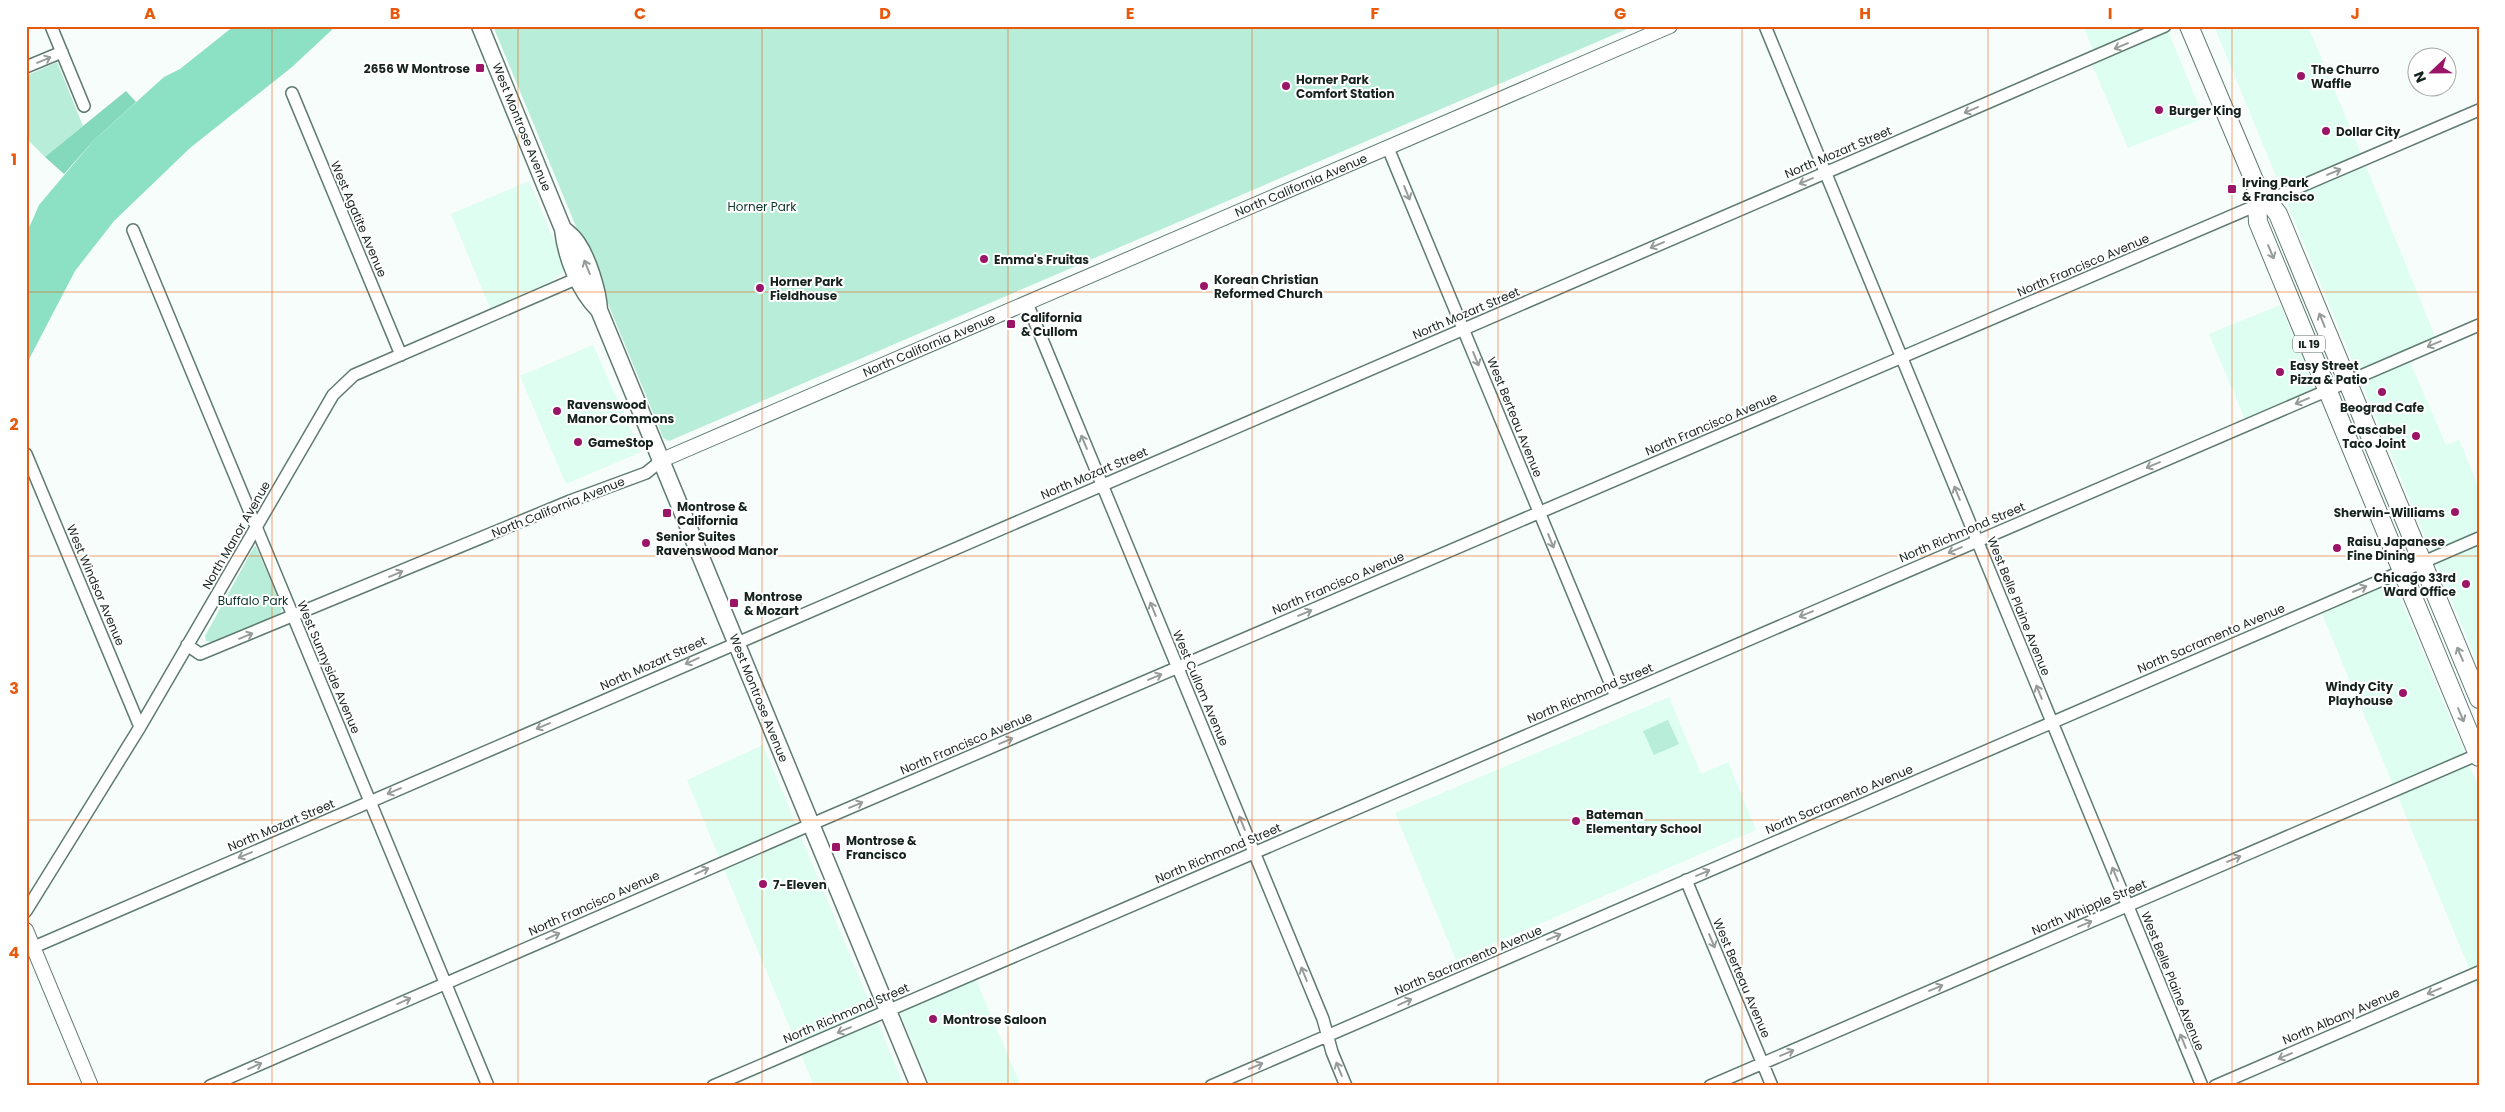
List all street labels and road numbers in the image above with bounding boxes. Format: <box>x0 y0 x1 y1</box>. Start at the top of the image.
street label: West Montrose Avenue <box>488 60 556 194</box>
street label: North Mozart Street <box>1782 122 1894 182</box>
street label: North California Avenue <box>1232 149 1370 221</box>
street label: West Agatite Avenue <box>327 158 391 280</box>
street label: North Francisco Avenue <box>2014 229 2152 301</box>
street label: North Mozart Street <box>1410 283 1522 343</box>
street label: North California Avenue <box>860 309 998 381</box>
road number: IL 19 <box>2293 336 2325 352</box>
street label: West Berteau Avenue <box>1483 354 1547 480</box>
street label: North Francisco Avenue <box>1642 388 1780 460</box>
street label: North Mozart Street <box>1038 443 1150 503</box>
street label: North California Avenue <box>489 472 627 542</box>
street label: North Manor Avenue <box>198 478 274 592</box>
street label: North Richmond Street <box>1896 498 2028 566</box>
street label: West Windsor Avenue <box>63 522 129 648</box>
street label: West Belle Plaine Avenue <box>1983 534 2055 678</box>
street label: North Francisco Avenue <box>1269 547 1407 619</box>
street label: West Sunnyside Avenue <box>293 598 365 736</box>
street label: North Sacramento Avenue <box>2135 599 2287 677</box>
street label: West Cullom Avenue <box>1169 628 1233 748</box>
street label: West Montrose Avenue <box>725 631 793 765</box>
street label: North Mozart Street <box>597 632 709 694</box>
street label: North Richmond Street <box>1524 659 1656 727</box>
street label: North Francisco Avenue <box>897 707 1035 779</box>
street label: North Sacramento Avenue <box>1763 760 1915 838</box>
street label: North Mozart Street <box>225 795 337 855</box>
street label: North Richmond Street <box>1152 819 1284 887</box>
street label: North Francisco Avenue <box>526 866 662 940</box>
street label: North Whipple Street <box>2029 875 2149 939</box>
street label: West Belle Plaine Avenue <box>2137 909 2209 1053</box>
street label: West Berteau Avenue <box>1709 916 1775 1040</box>
street label: North Sacramento Avenue <box>1392 921 1544 999</box>
street label: North Richmond Street <box>780 979 912 1047</box>
street label: North Albany Avenue <box>2280 984 2402 1048</box>

